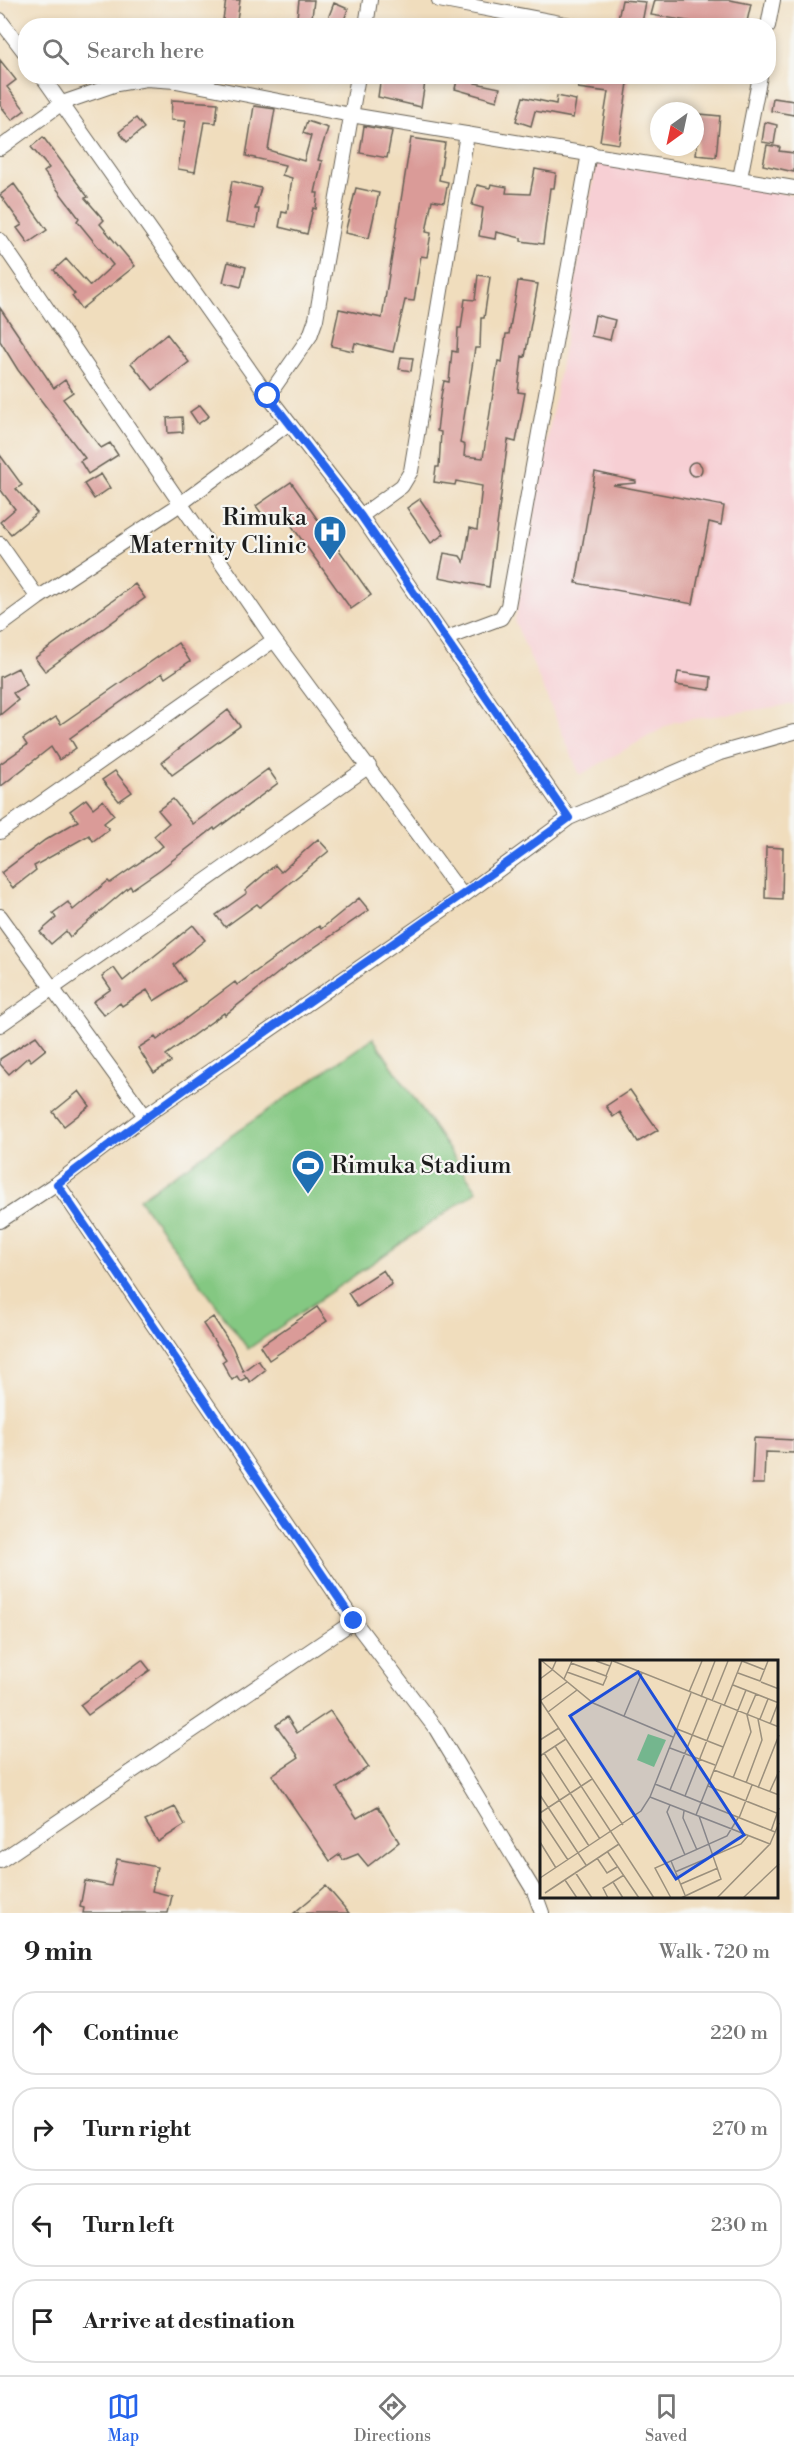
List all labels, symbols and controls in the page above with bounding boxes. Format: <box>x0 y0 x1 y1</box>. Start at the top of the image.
search box <box>18 18 776 84</box>
icon: search <box>39 35 72 68</box>
text: Search here <box>87 38 204 65</box>
north arrow <box>650 102 704 156</box>
route start <box>254 382 280 408</box>
place label: Rimuka Maternity Clinic <box>130 503 308 561</box>
hospital icon: Rimuka Maternity Clinic <box>312 514 348 561</box>
sports icon: Rimuka Stadium <box>290 1148 326 1195</box>
place label: Rimuka Stadium <box>331 1151 512 1181</box>
route end <box>340 1607 366 1633</box>
inset map <box>540 1660 779 1898</box>
text: 9 min <box>24 1936 92 1968</box>
text: Walk · 720 m <box>659 1940 770 1965</box>
icon: ahead <box>26 2017 59 2050</box>
text: Continue <box>83 2020 179 2047</box>
text: 220 m <box>710 2021 768 2046</box>
icon: right <box>26 2113 59 2146</box>
text: Turn right <box>83 2116 191 2143</box>
text: 270 m <box>712 2117 768 2142</box>
icon: left <box>26 2209 59 2242</box>
text: Turn left <box>83 2212 174 2239</box>
text: 230 m <box>711 2213 768 2238</box>
icon: arrive <box>26 2305 59 2338</box>
text: Arrive at destination <box>83 2308 295 2335</box>
tab: Map <box>107 2390 140 2446</box>
tab: Directions <box>354 2390 431 2446</box>
tab: Saved <box>645 2390 687 2446</box>

